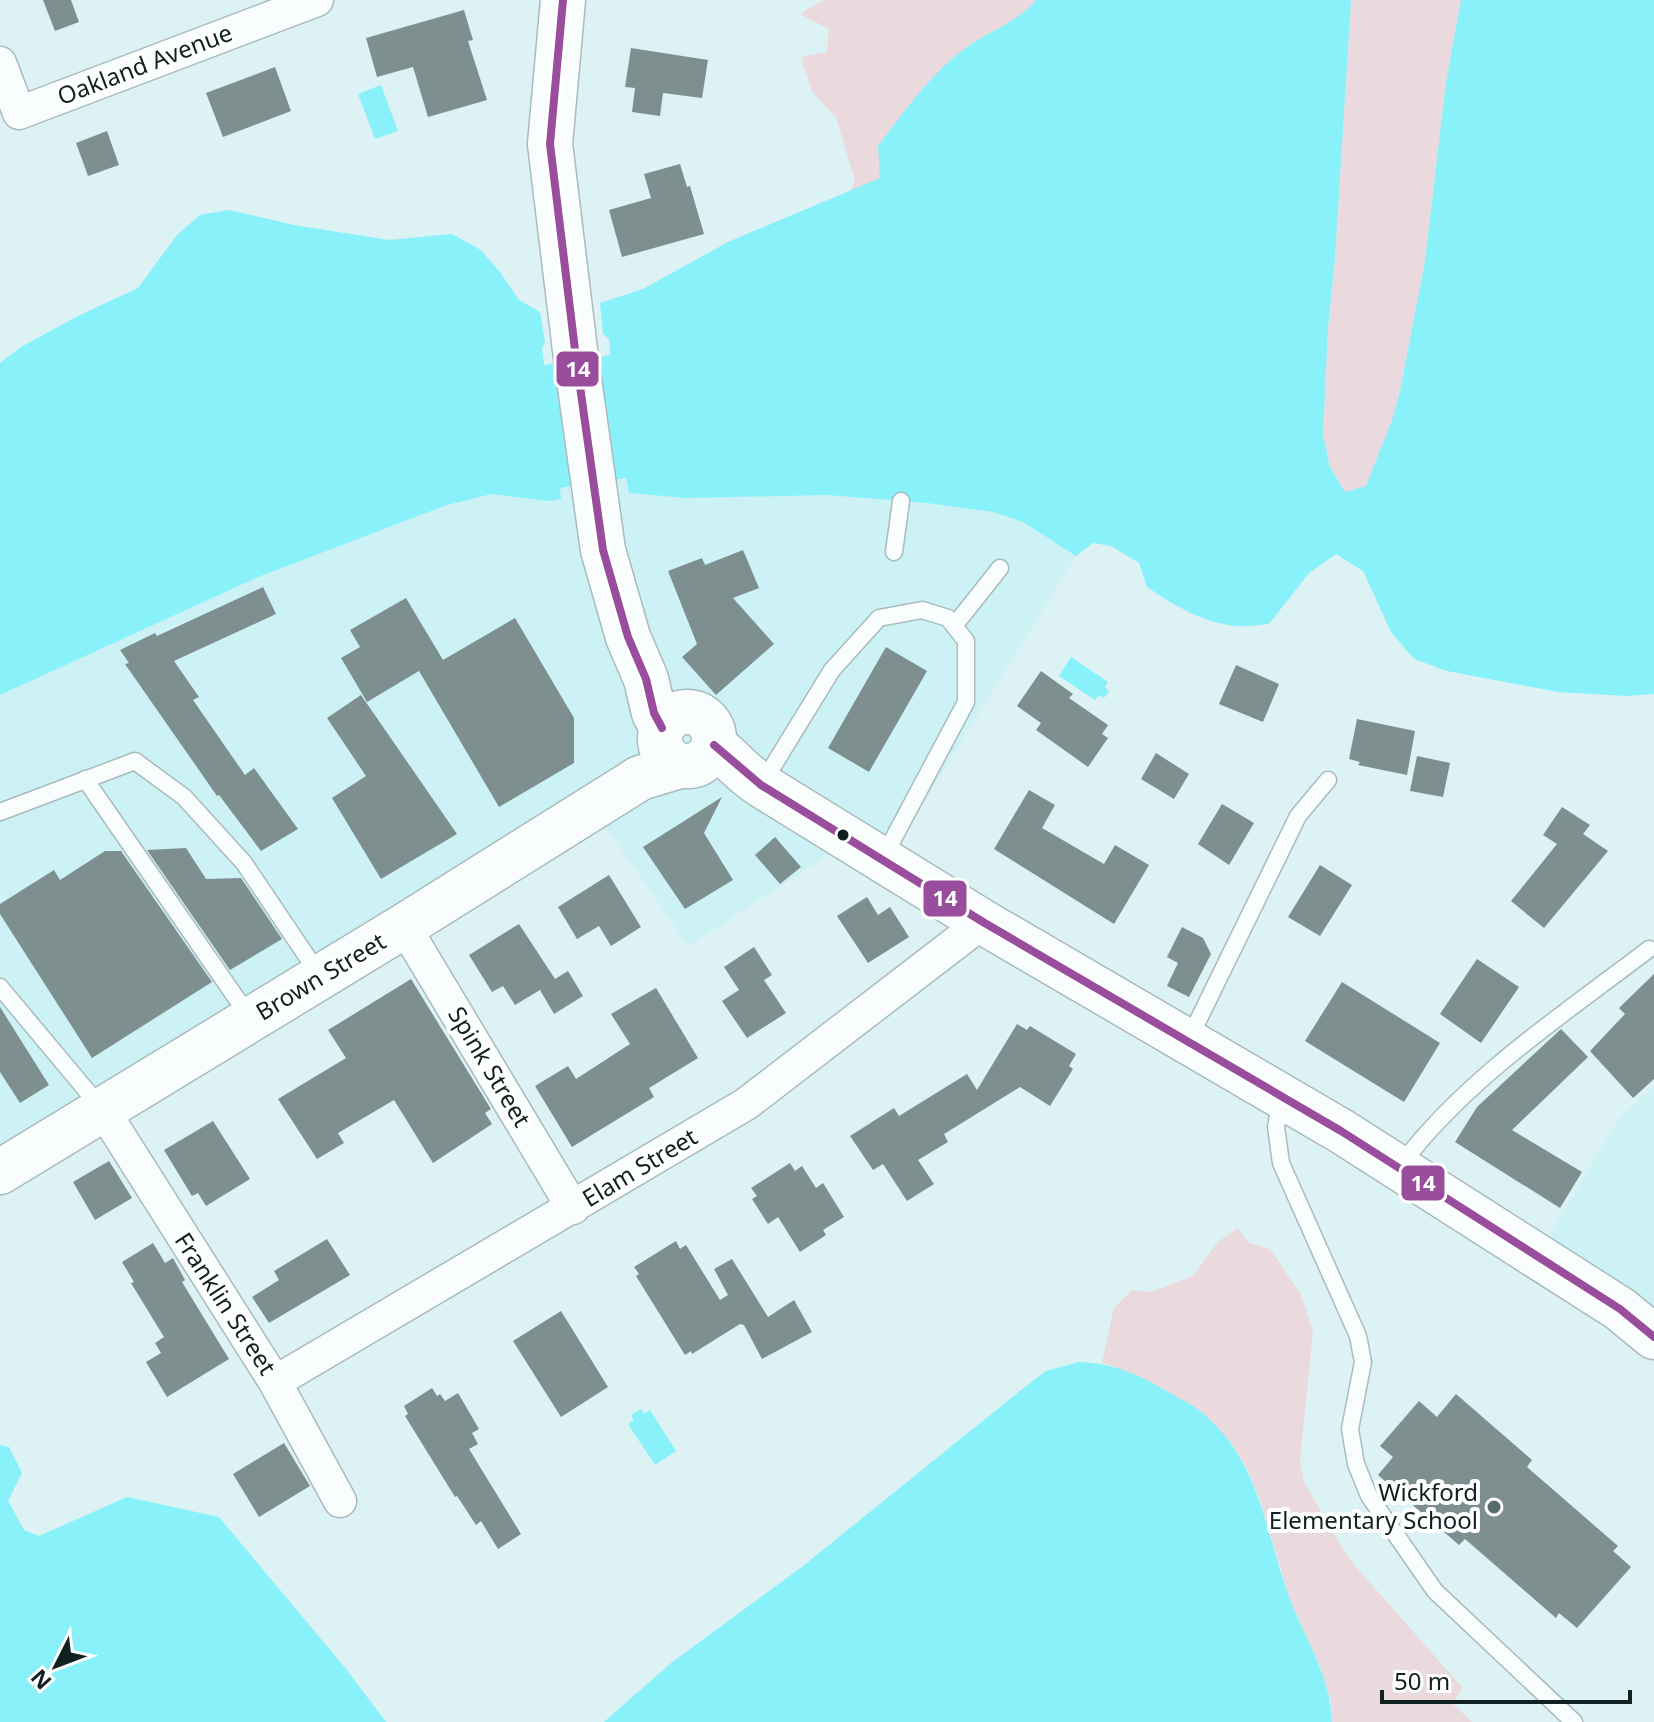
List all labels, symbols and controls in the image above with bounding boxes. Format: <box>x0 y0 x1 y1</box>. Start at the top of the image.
street label: Oakland Avenue <box>52 15 237 112</box>
line badge: 14 <box>555 350 600 388</box>
text: 14 <box>565 353 591 383</box>
unlabelled marker <box>835 827 851 843</box>
line badge: 14 <box>922 879 968 918</box>
text: 14 <box>932 882 958 912</box>
street label: Brown Street <box>249 924 392 1027</box>
street label: Spink Street <box>441 1000 539 1133</box>
street label: Elam Street <box>576 1119 703 1214</box>
line badge: 14 <box>1400 1164 1446 1202</box>
text: 14 <box>1410 1167 1436 1197</box>
street label: Franklin Street <box>168 1226 285 1381</box>
place label: Wickford Elementary School <box>1269 1475 1478 1536</box>
marker: Wickford Elementary School <box>1485 1498 1503 1516</box>
north arrow <box>16 1626 96 1706</box>
scale bar <box>1382 1654 1630 1704</box>
text: N <box>23 1663 58 1697</box>
text: 50 m <box>1394 1664 1450 1697</box>

